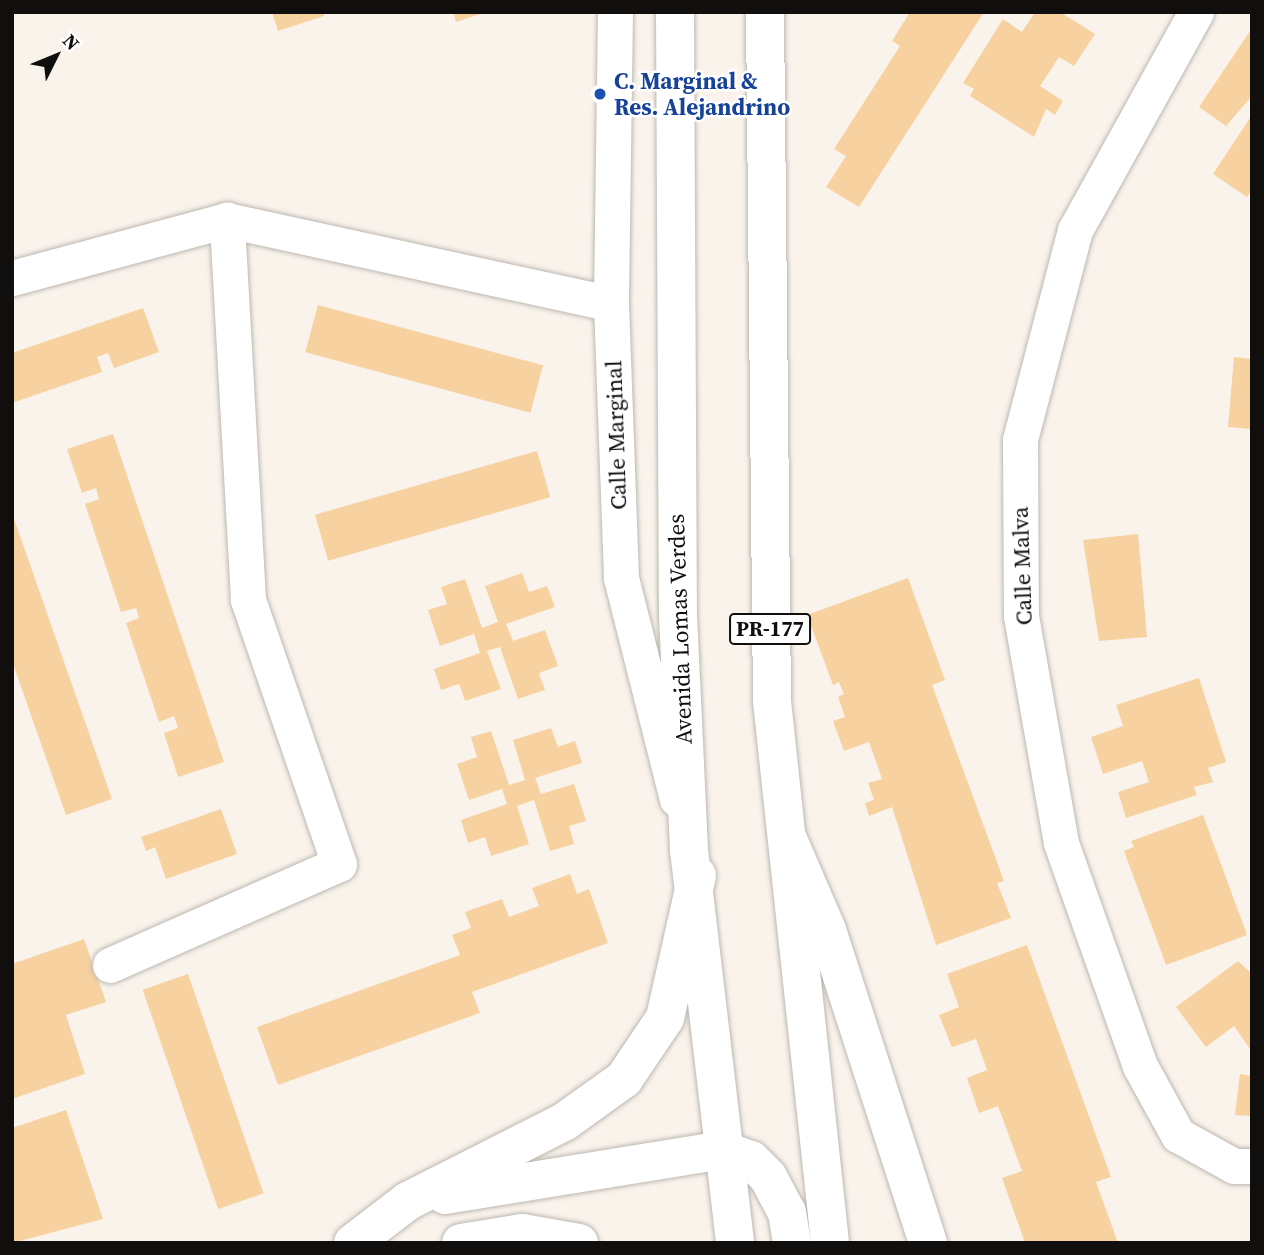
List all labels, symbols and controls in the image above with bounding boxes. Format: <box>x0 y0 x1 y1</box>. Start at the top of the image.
north arrow <box>21 21 91 91</box>
text: N <box>57 28 86 56</box>
place label: C. Marginal & Res. Alejandrino <box>614 67 790 121</box>
marker: C. Marginal & Res. Alejandrino <box>592 86 608 102</box>
street label: Calle Marginal <box>600 360 632 510</box>
street label: Calle Malva <box>1006 506 1038 626</box>
street label: Avenida Lomas Verdes <box>662 513 698 745</box>
road number: PR-177 <box>728 612 812 646</box>

